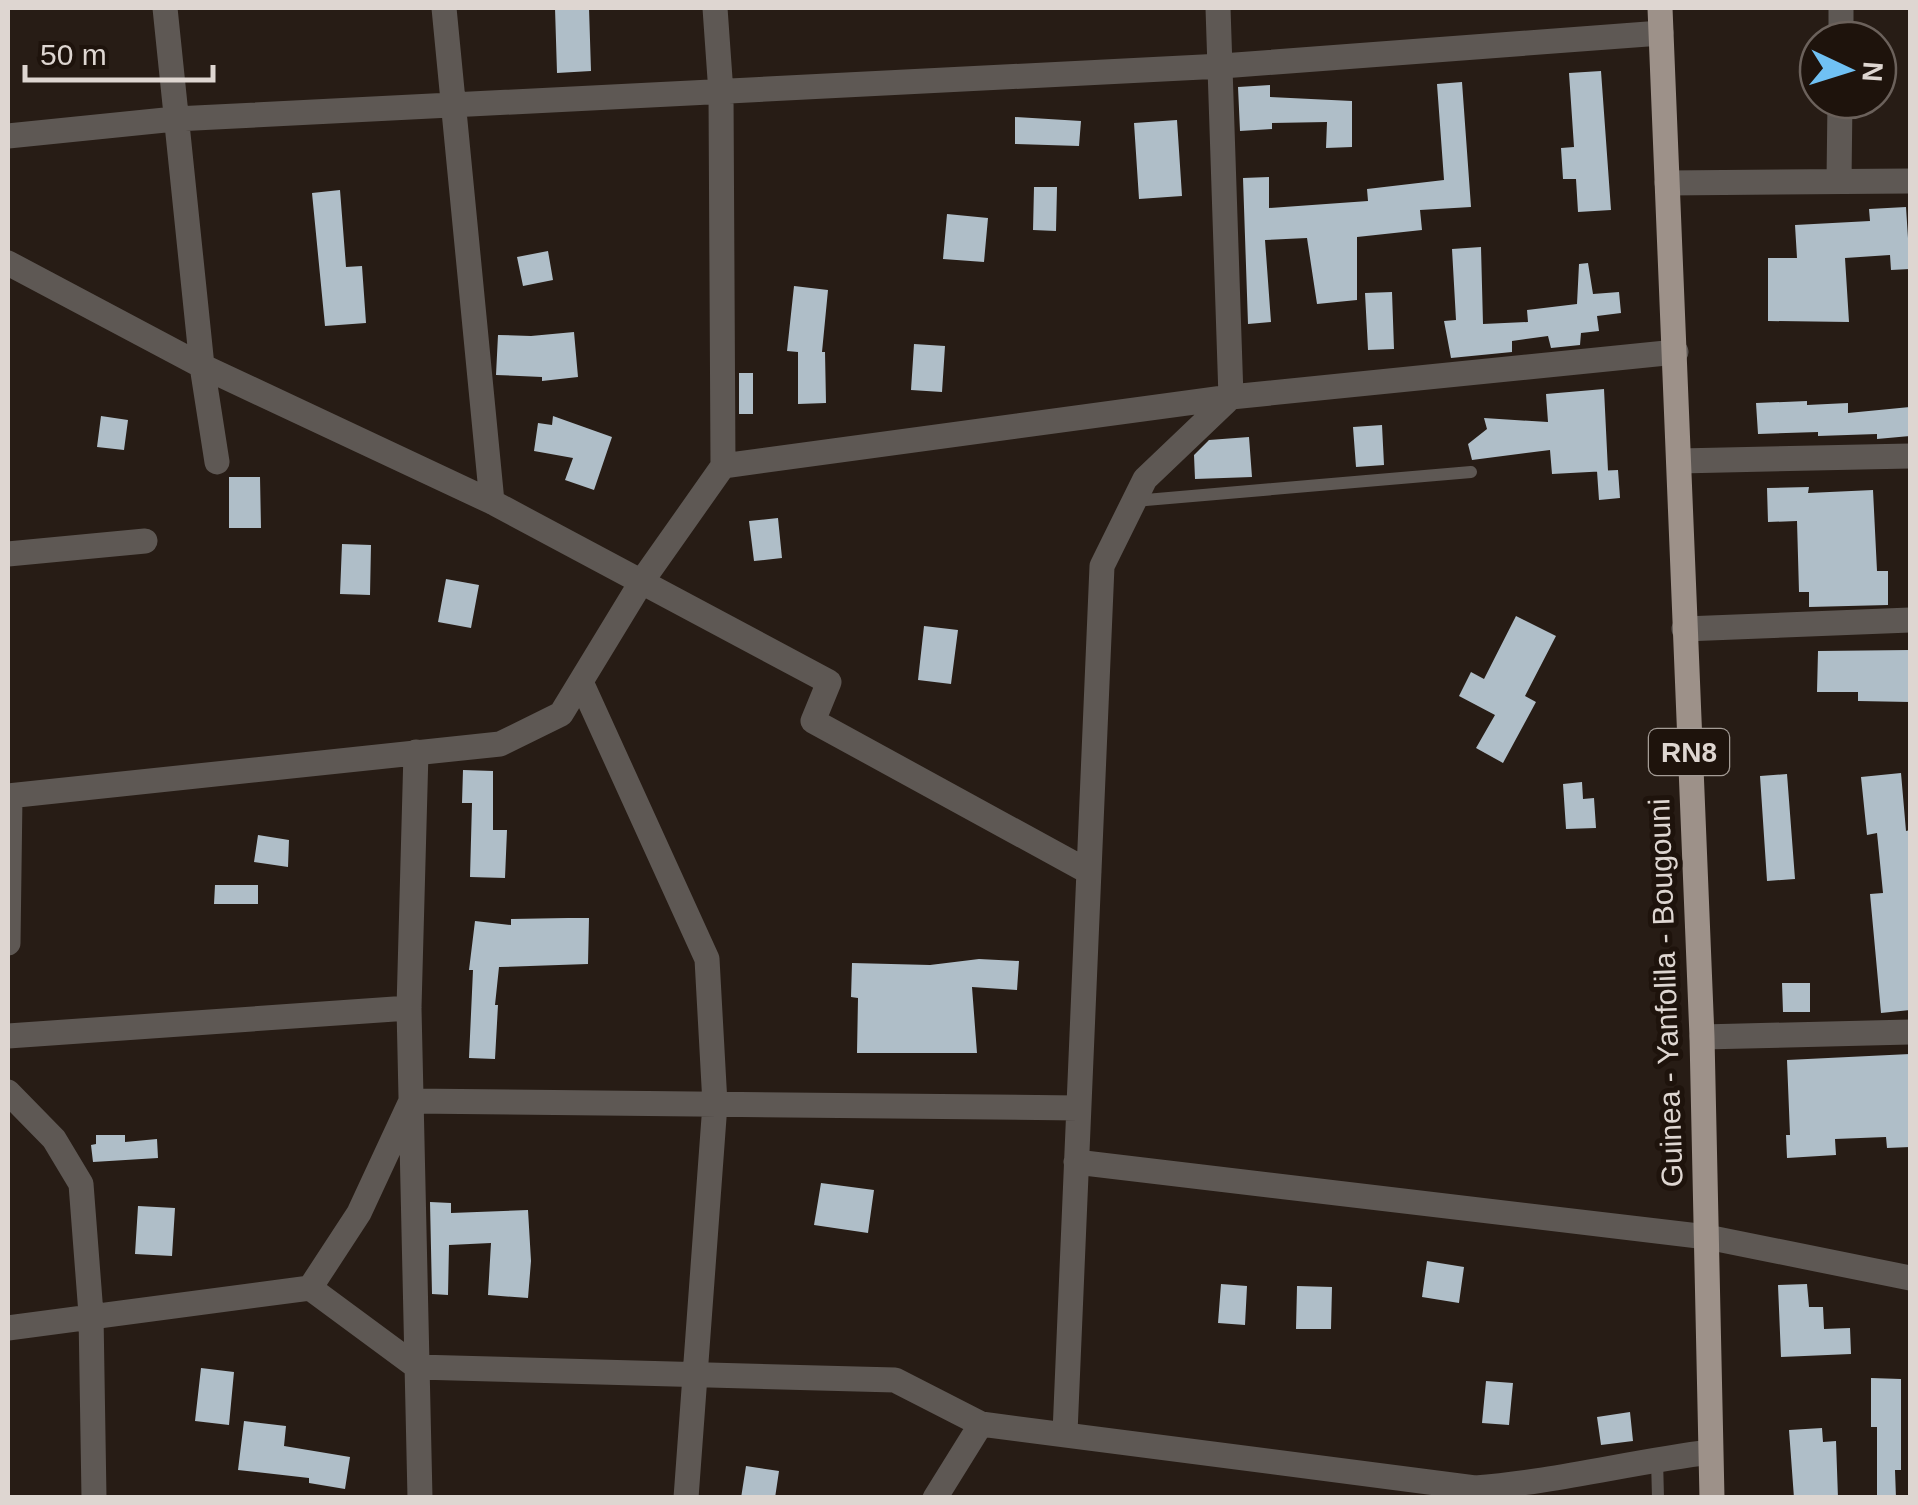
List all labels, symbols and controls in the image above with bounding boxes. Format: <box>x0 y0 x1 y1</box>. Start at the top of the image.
scale bar <box>25 20 212 82</box>
north arrow <box>1798 20 1898 120</box>
text: 50 m <box>40 38 107 71</box>
text: N <box>1856 61 1889 83</box>
road number: RN8 <box>1649 729 1729 775</box>
street label: Guinea - Yanfolila - Bougouni <box>1642 798 1689 1188</box>

